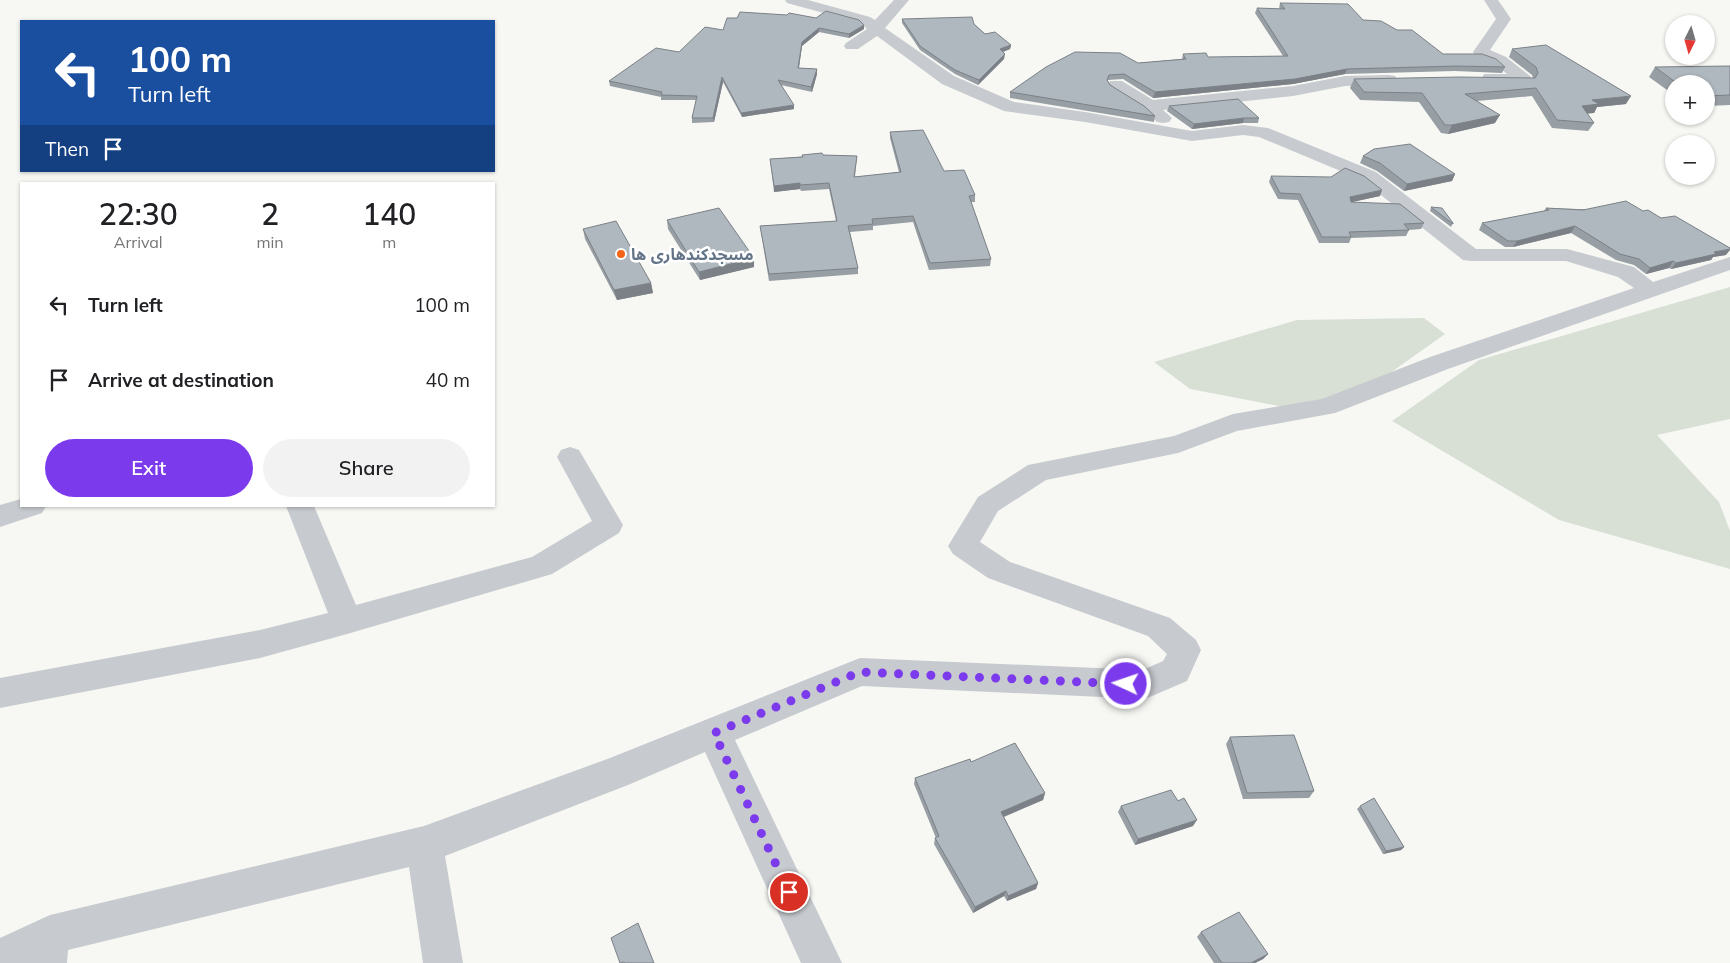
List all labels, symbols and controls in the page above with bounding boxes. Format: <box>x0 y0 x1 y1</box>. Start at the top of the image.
north arrow <box>1665 15 1715 65</box>
map controls <box>1665 15 1715 185</box>
text: 100 m <box>128 37 232 81</box>
icon: left <box>45 40 110 105</box>
button: + <box>1665 75 1715 125</box>
text: Turn left <box>128 80 211 108</box>
icon: arrive <box>99 135 127 163</box>
button: − <box>1665 135 1715 185</box>
text: Then <box>45 137 89 161</box>
text: 22:30 <box>99 195 178 233</box>
text: 2 <box>261 195 279 233</box>
text: 140 <box>362 195 416 233</box>
text: Arrival <box>114 232 163 252</box>
text: min <box>256 232 284 252</box>
text: m <box>382 232 396 252</box>
place label: مسجدکندهاری ها <box>631 244 754 264</box>
marker: مسجدکندهاری ها <box>615 248 627 260</box>
icon: left <box>45 291 73 319</box>
text: Turn left <box>88 293 163 317</box>
text: 100 m <box>414 293 470 317</box>
icon: arrive <box>45 366 73 394</box>
text: Arrive at destination <box>88 368 274 392</box>
text: 40 m <box>426 368 470 392</box>
button: Exit <box>45 439 253 497</box>
button: Share <box>263 439 470 497</box>
position arrow <box>1099 657 1151 709</box>
pin <box>768 871 810 913</box>
icon: arrive <box>775 878 803 906</box>

